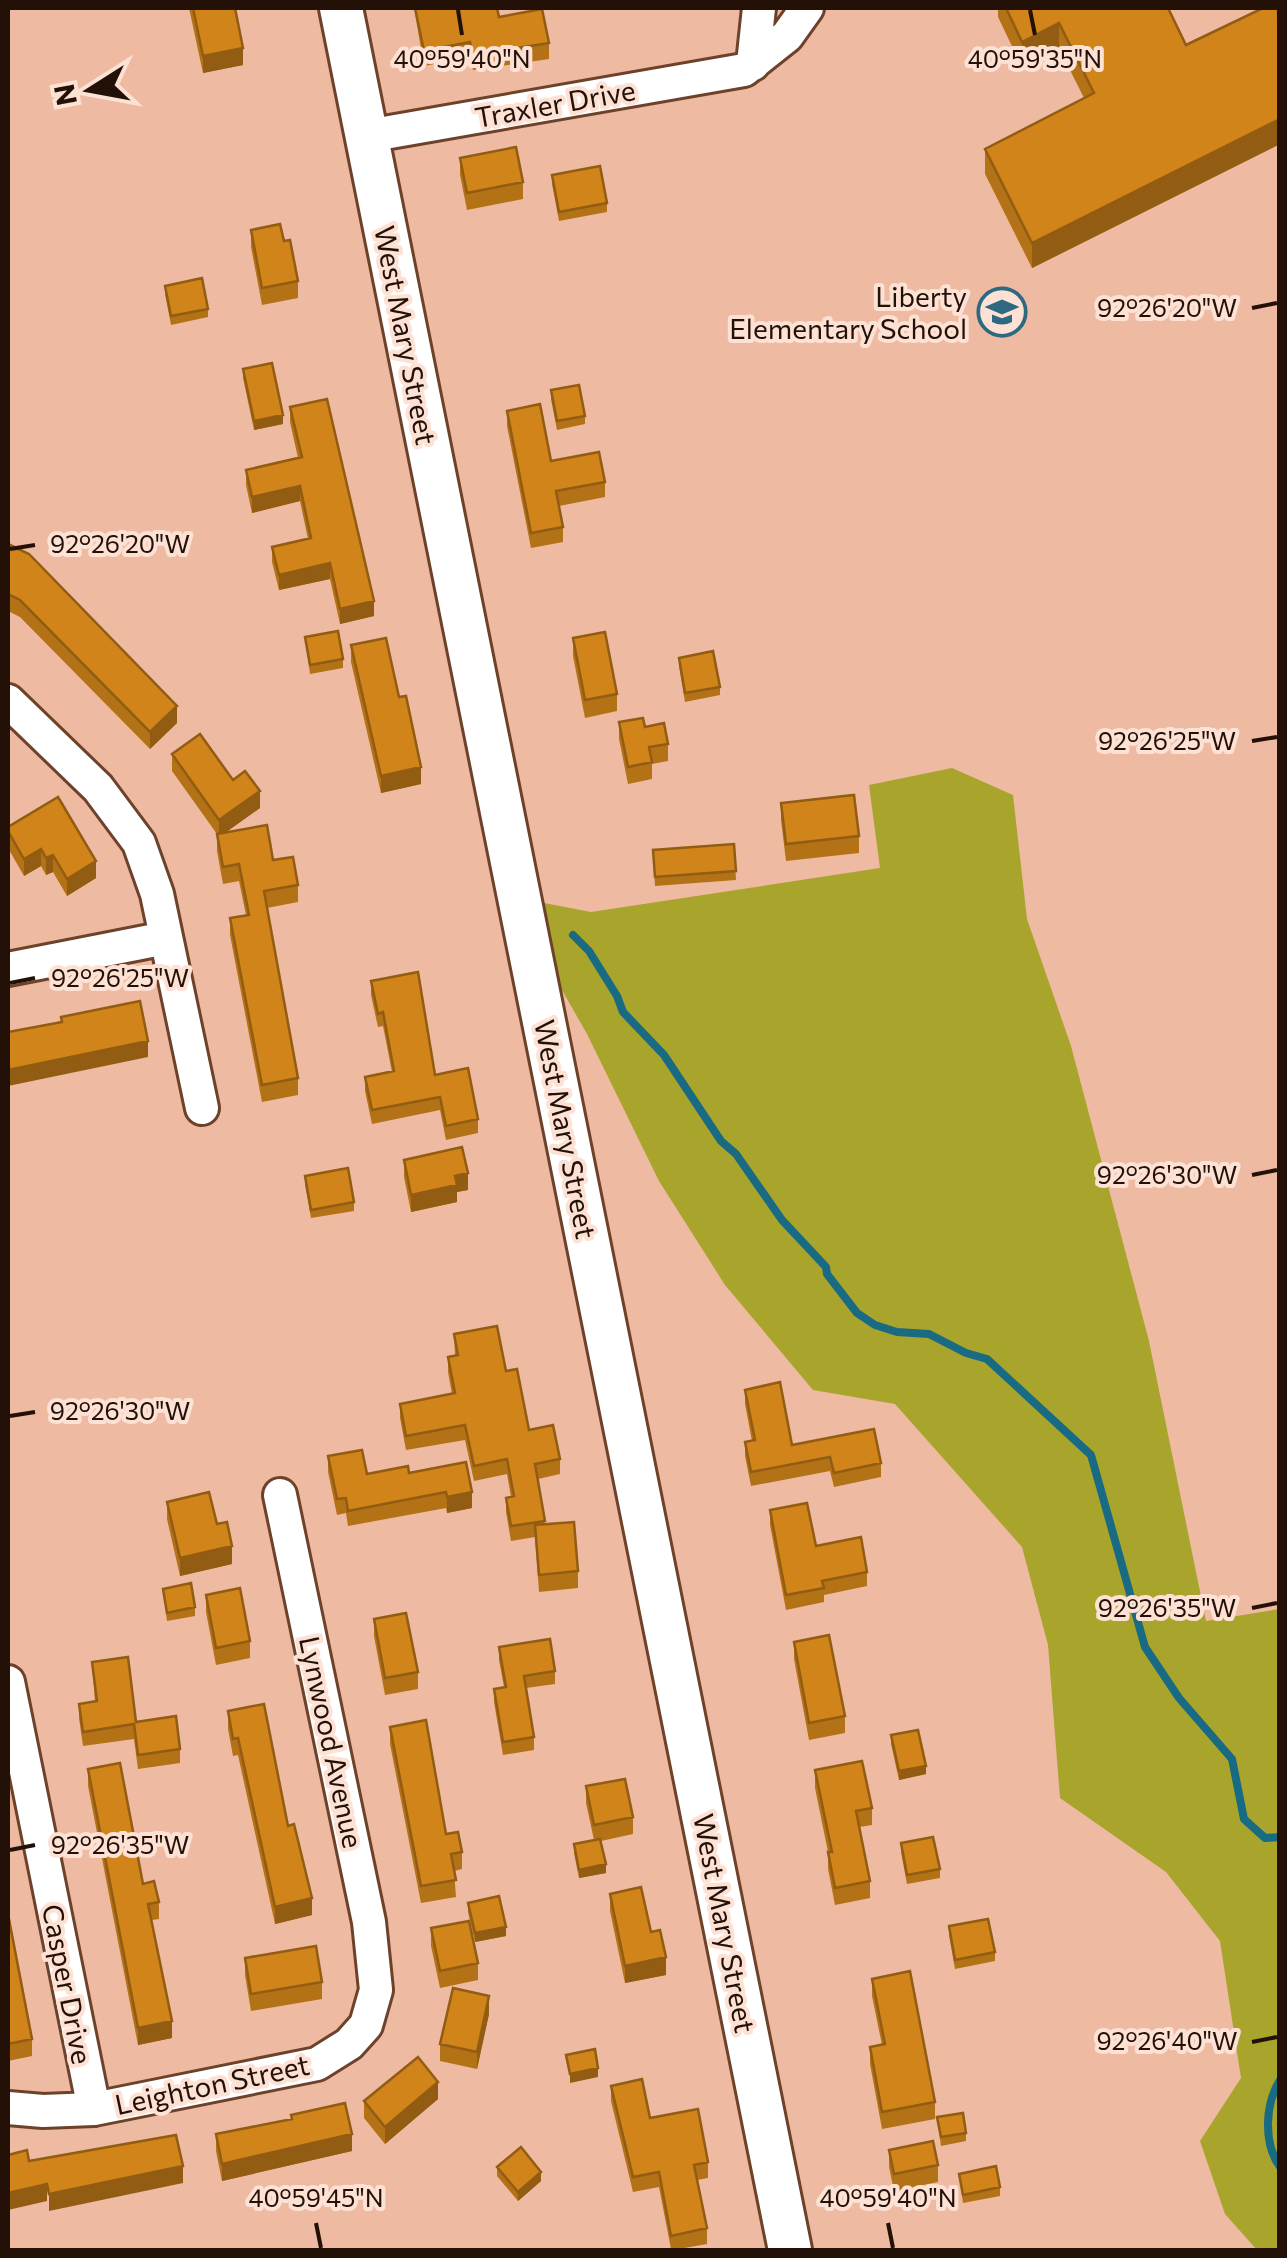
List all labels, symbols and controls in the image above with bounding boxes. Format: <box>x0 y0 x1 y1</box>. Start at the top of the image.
north arrow <box>40 40 140 140</box>
text: 40°59'40"N <box>393 43 531 73</box>
text: 40°59'35"N <box>968 43 1102 73</box>
street label: Traxler Drive <box>472 72 638 134</box>
text: N <box>46 81 83 109</box>
street label: West Mary Street <box>368 223 444 447</box>
place label: Liberty Elementary School <box>729 279 967 345</box>
school or university icon: Liberty Elementary School <box>976 286 1028 338</box>
text: 92°26'20"W <box>1097 292 1237 322</box>
text: 92°26'20"W <box>50 528 190 558</box>
text: 92°26'25"W <box>1098 725 1236 755</box>
text: 92°26'25"W <box>51 962 189 992</box>
street label: West Mary Street <box>528 1017 604 1241</box>
text: 92°26'30"W <box>1097 1159 1237 1189</box>
text: 92°26'30"W <box>50 1395 190 1425</box>
text: 92°26'35"W <box>1098 1592 1236 1622</box>
street label: Lynwood Avenue <box>293 1633 371 1851</box>
street label: West Mary Street <box>687 1811 763 2035</box>
text: 92°26'35"W <box>51 1829 189 1859</box>
street label: Casper Drive <box>36 1901 100 2067</box>
text: 92°26'40"W <box>1096 2025 1238 2055</box>
street label: Leighton Street <box>112 2047 312 2121</box>
text: 40°59'45"N <box>248 2182 384 2212</box>
text: 40°59'40"N <box>819 2182 957 2212</box>

